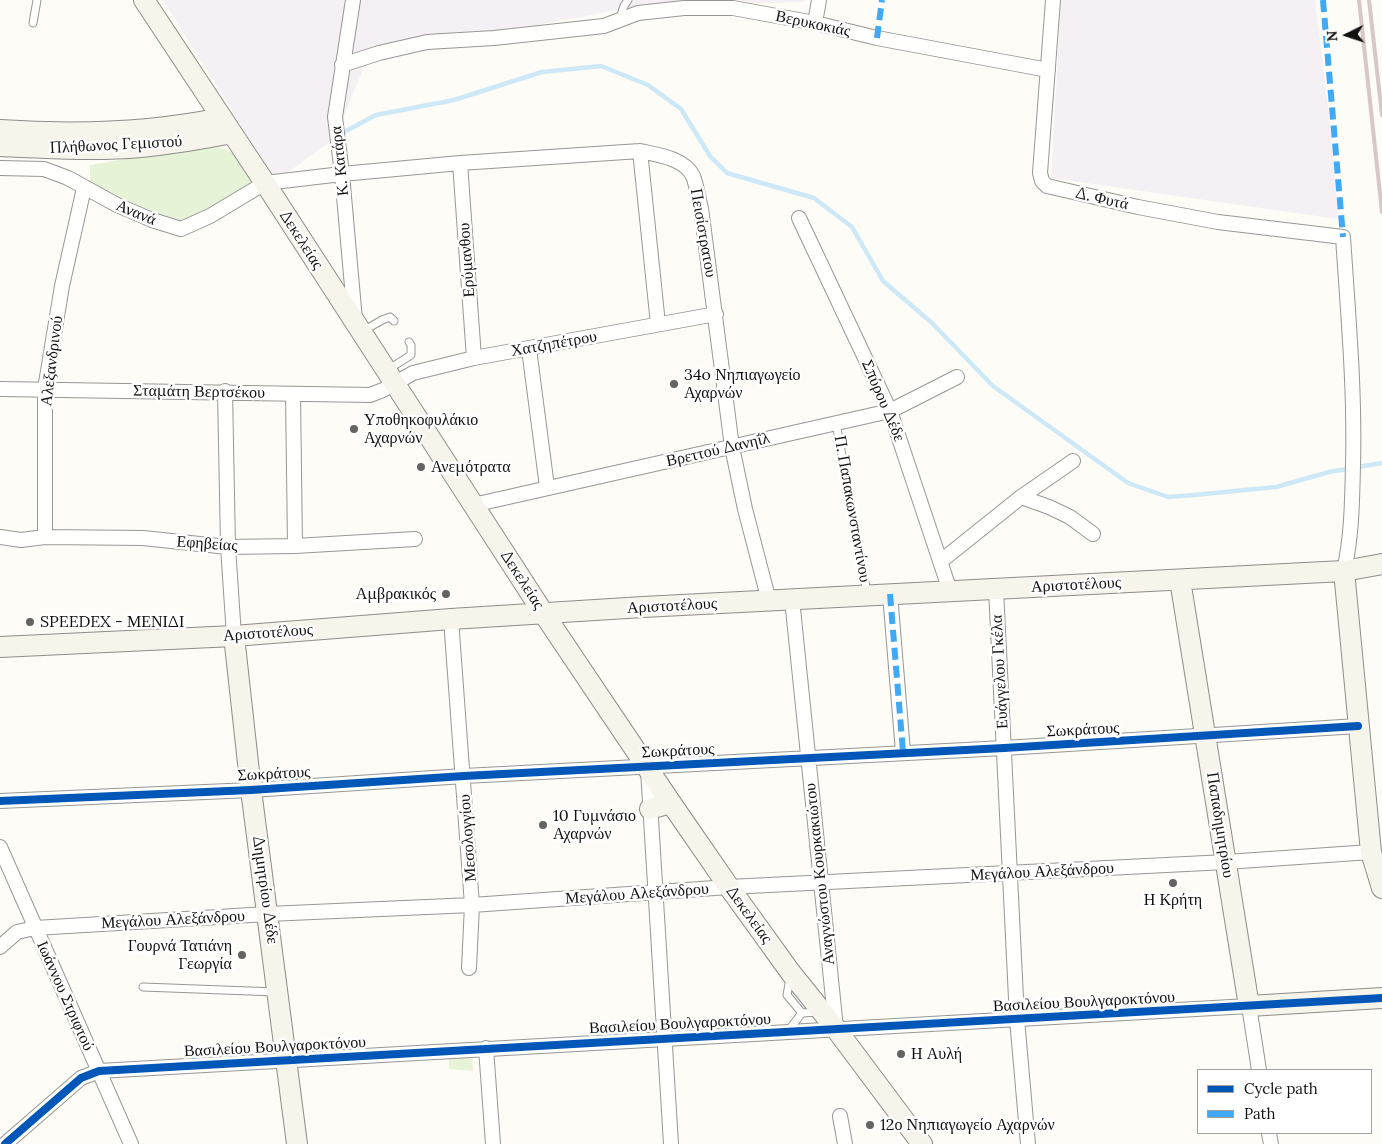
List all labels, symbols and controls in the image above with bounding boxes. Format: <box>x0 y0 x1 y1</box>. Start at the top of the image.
street label: Βερυκοκιάς <box>774 7 852 41</box>
north arrow <box>1322 10 1372 60</box>
text: N <box>1323 30 1341 42</box>
street label: Κ. Κατάρα <box>327 125 353 197</box>
street label: Πλήθωνος Γεμιστού <box>49 132 183 158</box>
street label: Δ. Φυτά <box>1074 184 1130 214</box>
street label: Πεισίστρατου <box>686 187 720 279</box>
street label: Ανανά <box>113 196 159 230</box>
street label: Δεκελείας <box>275 207 327 273</box>
street label: Ερύμανθου <box>455 222 479 298</box>
street label: Αλεξανδρινού <box>37 315 67 407</box>
street label: Χατζηπέτρου <box>509 327 599 361</box>
street label: Σπύρου Δέδε <box>857 357 909 445</box>
place label: 34o Νηπιαγωγείο Αχαρνών <box>684 365 800 403</box>
marker: 34o Νηπιαγωγείο Αχαρνών <box>668 378 680 390</box>
street label: Σταμάτη Βερτσέκου <box>133 381 265 403</box>
place label: Υποθηκοφυλάκιο Αχαρνών <box>364 410 478 448</box>
marker: Υποθηκοφυλάκιο Αχαρνών <box>348 423 360 435</box>
street label: Βρεττού Δανηΐλ <box>664 429 772 471</box>
street label: Π. Παπακωνσταντίνου <box>830 434 874 584</box>
place label: Ανεμότρατα <box>431 457 511 477</box>
marker: Ανεμότρατα <box>415 461 427 473</box>
street label: Εφηβείας <box>176 532 238 556</box>
street label: Δεκελείας <box>496 547 548 613</box>
street label: Αριστοτέλους <box>1031 573 1121 597</box>
place label: Αμβρακικός <box>356 584 436 604</box>
marker: Αμβρακικός <box>440 588 452 600</box>
street label: Αριστοτέλους <box>627 594 717 618</box>
place label: SPEEDEX - ΜΕΝΙΔΙ <box>40 612 184 632</box>
street label: Ευάγγελου Γκέλα <box>987 614 1013 730</box>
marker: SPEEDEX - ΜΕΝΙΔΙ <box>24 616 36 628</box>
street label: Αριστοτέλους <box>222 620 314 646</box>
street label: Σωκράτους <box>1046 719 1120 741</box>
street label: Σωκράτους <box>641 740 715 762</box>
street label: Σωκράτους <box>237 763 311 785</box>
street label: Παπαδημητρίου <box>1202 771 1238 879</box>
street label: Αναγνώστου Κουρκακιώτου <box>801 782 839 966</box>
street label: Μεσολογγίου <box>455 794 481 882</box>
place label: 10 Γυμνάσιο Αχαρνών <box>553 806 636 844</box>
marker: 10 Γυμνάσιο Αχαρνών <box>537 819 549 831</box>
street label: Δημητρίου Δέδε <box>248 835 282 945</box>
street label: Μεγάλου Αλεξάνδρου <box>970 859 1114 885</box>
marker: Η Κρήτη <box>1167 877 1179 889</box>
street label: Μεγάλου Αλεξάνδρου <box>565 879 709 909</box>
street label: Δεκελείας <box>722 883 776 947</box>
place label: Η Κρήτη <box>1144 890 1202 910</box>
street label: Μεγάλου Αλεξάνδρου <box>101 907 245 933</box>
place label: Γουρνά Τατιάνη Γεωργία <box>128 936 232 974</box>
street label: Ιωάννου Στριφτού <box>32 938 98 1054</box>
marker: Γουρνά Τατιάνη Γεωργία <box>236 949 248 961</box>
street label: Βασιλείου Βουλγαροκτόνου <box>992 988 1176 1016</box>
street label: Βασιλείου Βουλγαροκτόνου <box>588 1010 772 1038</box>
street label: Βασιλείου Βουλγαροκτόνου <box>183 1033 367 1061</box>
place label: Η Αυλή <box>911 1044 962 1064</box>
marker: Η Αυλή <box>895 1048 907 1060</box>
legend <box>1197 1069 1372 1134</box>
text: Cycle path <box>1244 1079 1318 1098</box>
text: Path <box>1244 1104 1275 1123</box>
place label: 12ο Νηπιαγωγείο Αχαρνών <box>880 1115 1055 1135</box>
marker: 12ο Νηπιαγωγείο Αχαρνών <box>864 1119 876 1131</box>

